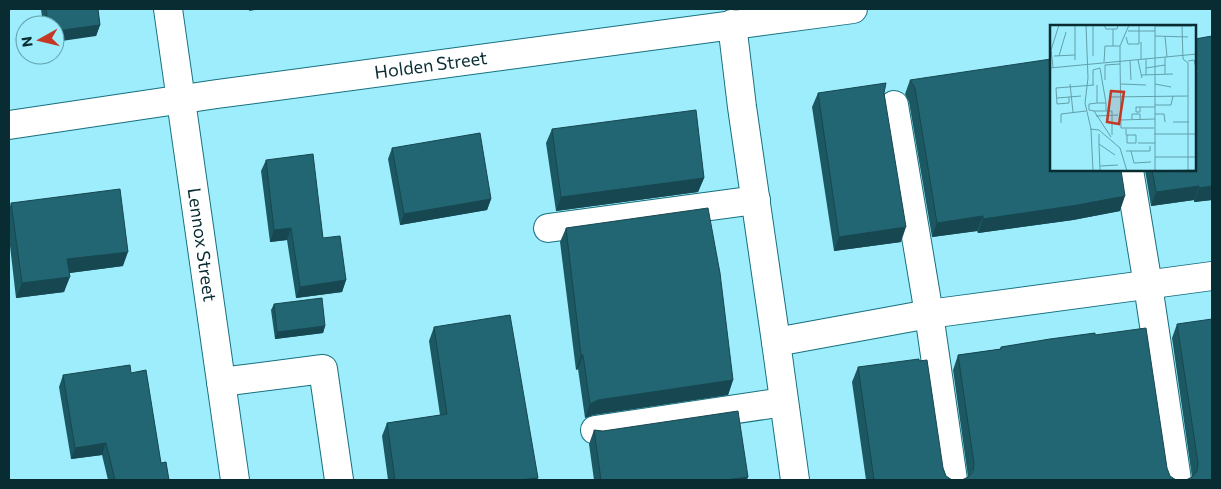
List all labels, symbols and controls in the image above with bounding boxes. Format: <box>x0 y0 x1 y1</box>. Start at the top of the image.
north arrow <box>15 15 65 65</box>
inset map <box>1050 25 1196 171</box>
text: N <box>17 35 36 48</box>
street label: Holden Street <box>373 46 488 83</box>
street label: Lennox Street <box>184 186 221 303</box>

